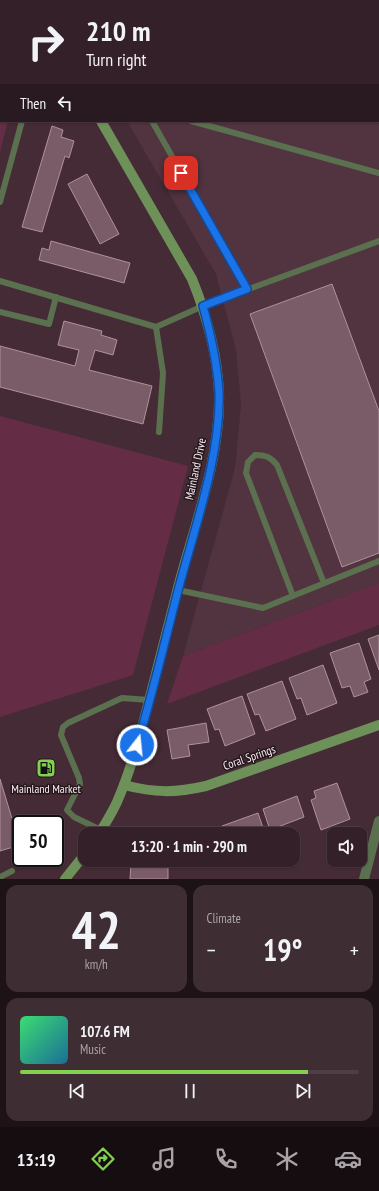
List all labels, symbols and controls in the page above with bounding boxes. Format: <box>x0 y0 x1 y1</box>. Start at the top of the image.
text: 210 m <box>86 12 150 49</box>
icon: right <box>20 16 72 68</box>
text: Turn right <box>86 48 146 71</box>
icon: left <box>54 92 76 114</box>
text: Then <box>20 94 46 113</box>
pin <box>164 156 198 190</box>
icon: arrive <box>170 162 192 184</box>
street label: Mainland Drive <box>181 437 209 501</box>
position arrow <box>116 724 158 766</box>
street label: Coral Springs <box>221 741 277 773</box>
fuel station icon: Mainland Market <box>35 757 57 779</box>
place label: Mainland Market <box>11 781 81 796</box>
speed limit sign: 50 <box>12 815 64 867</box>
map controls <box>327 827 367 867</box>
button: sound <box>327 827 367 867</box>
text: 13:20 · 1 min · 290 m <box>131 837 247 856</box>
text: 42 <box>71 896 121 963</box>
text: Climate <box>207 910 241 927</box>
text: 19° <box>263 930 303 969</box>
text: − <box>207 936 216 964</box>
text: + <box>350 936 359 964</box>
text: km/h <box>85 956 108 973</box>
text: 107.6 FM <box>80 1022 130 1041</box>
text: Music <box>80 1041 106 1058</box>
icon: previous <box>66 1080 88 1102</box>
icon: pause <box>179 1080 201 1102</box>
icon: next <box>292 1080 314 1102</box>
icon: directions <box>89 1145 117 1173</box>
icon: music <box>150 1145 178 1173</box>
icon: phone <box>212 1145 240 1173</box>
icon: climate <box>273 1145 301 1173</box>
icon: car <box>334 1145 362 1173</box>
text: 13:19 <box>17 1148 56 1171</box>

